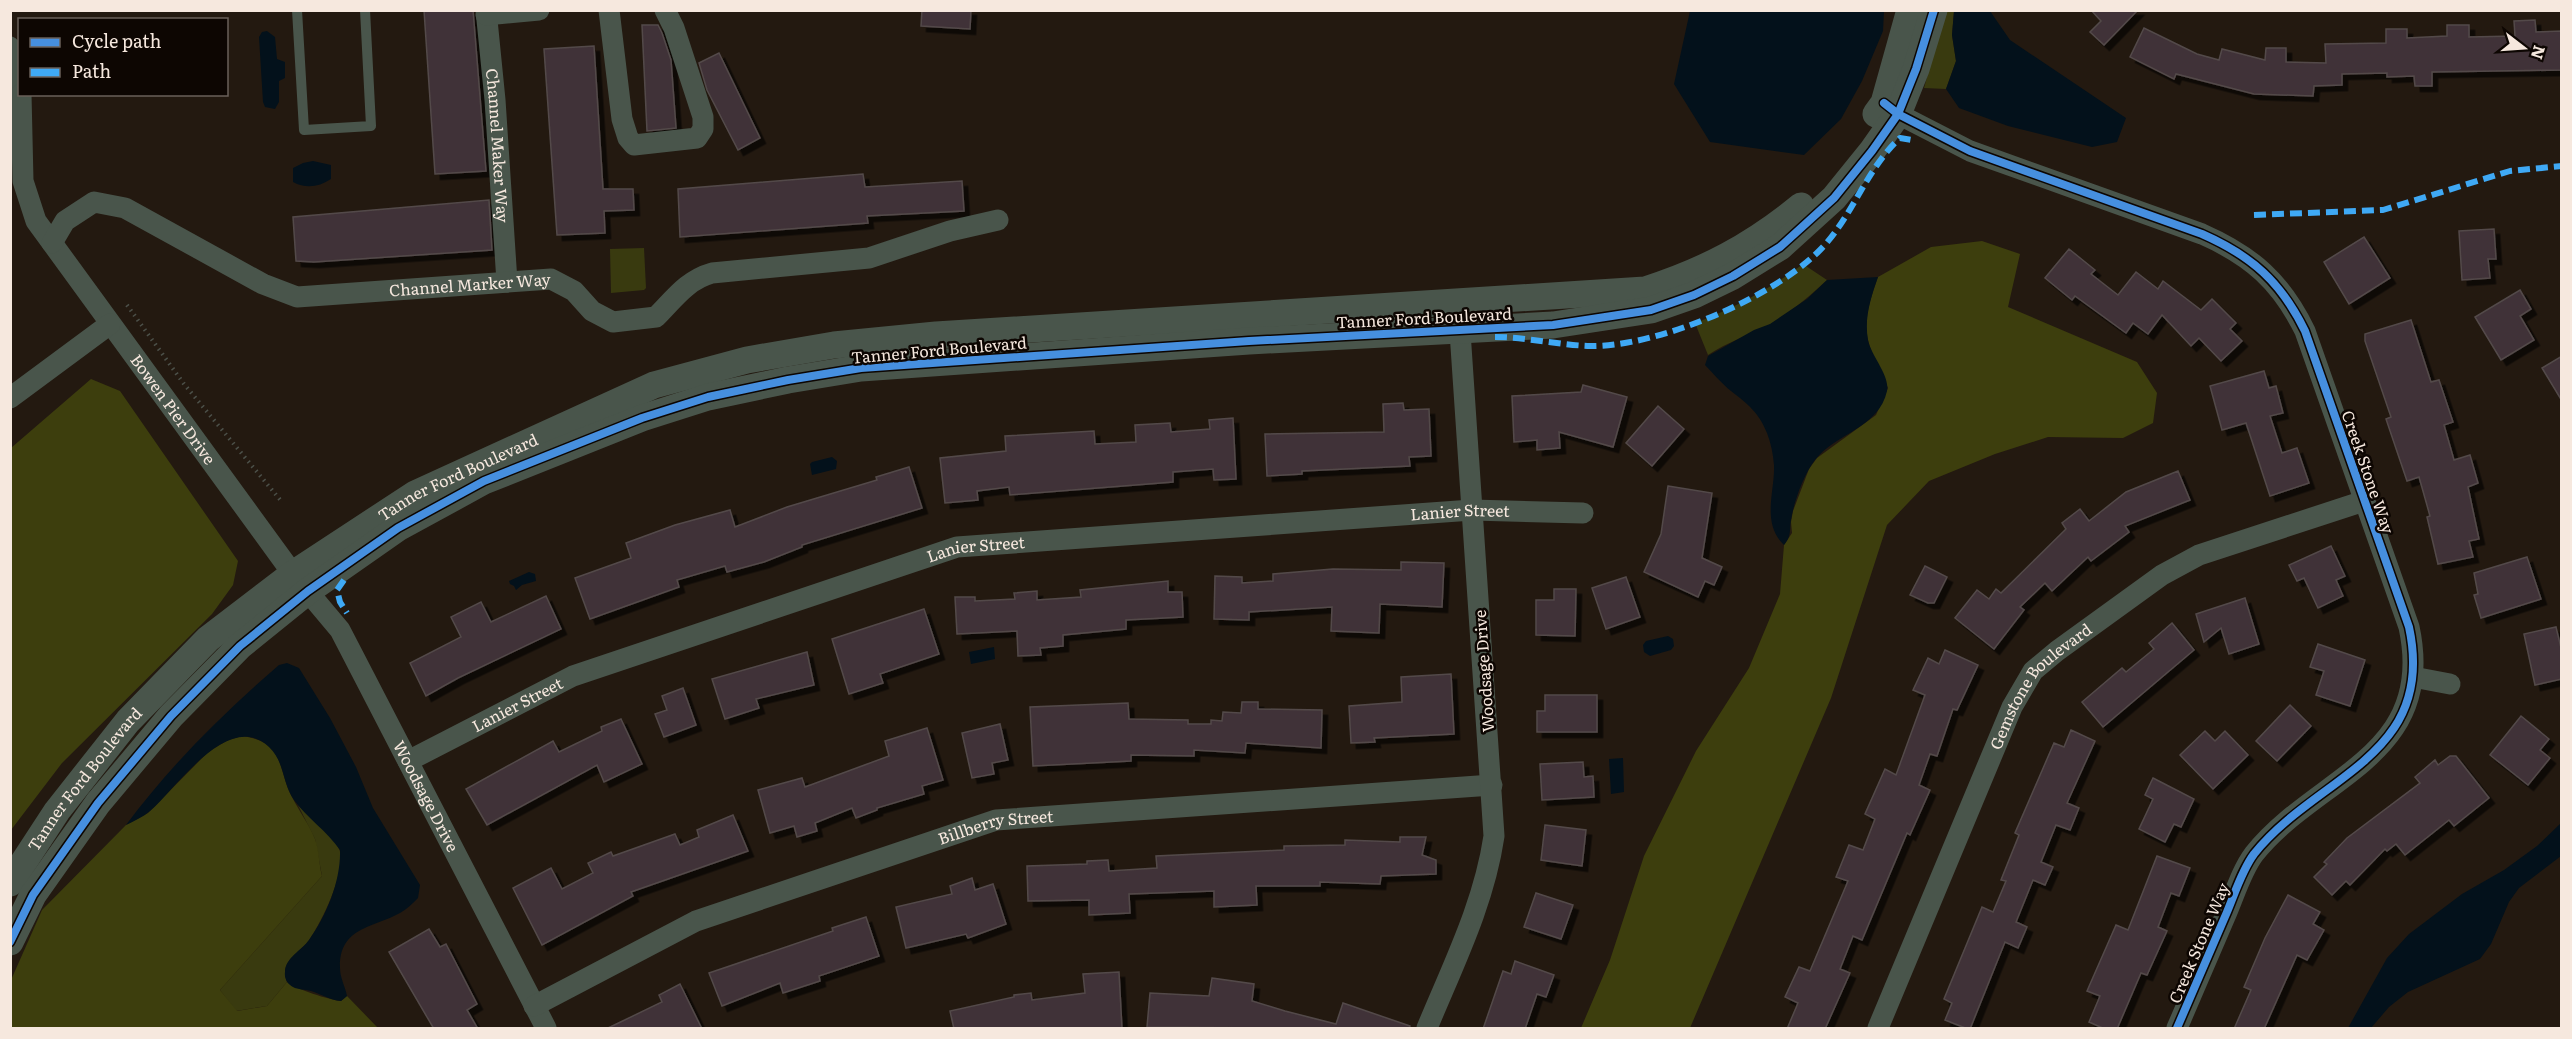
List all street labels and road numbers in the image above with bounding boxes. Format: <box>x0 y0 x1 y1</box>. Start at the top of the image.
street label: Channel Maker Way <box>481 67 516 224</box>
street label: Channel Marker Way <box>388 266 552 301</box>
street label: Tanner Ford Boulevard <box>1335 300 1513 334</box>
street label: Tanner Ford Boulevard <box>850 329 1028 369</box>
street label: Bowen Pier Drive <box>126 349 222 469</box>
street label: Creek Stone Way <box>2337 407 2402 537</box>
street label: Tanner Ford Boulevard <box>373 426 542 526</box>
street label: Lanier Street <box>1410 497 1511 525</box>
street label: Lanier Street <box>923 529 1026 567</box>
street label: Woodsage Drive <box>1467 609 1499 733</box>
street label: Gemstone Boulevard <box>1983 617 2096 753</box>
street label: Lanier Street <box>467 670 567 737</box>
street label: Tanner Ford Boulevard <box>21 701 147 856</box>
street label: Woodsage Drive <box>388 736 466 856</box>
street label: Billberry Street <box>935 803 1055 850</box>
street label: Creek Stone Way <box>2162 878 2235 1007</box>

